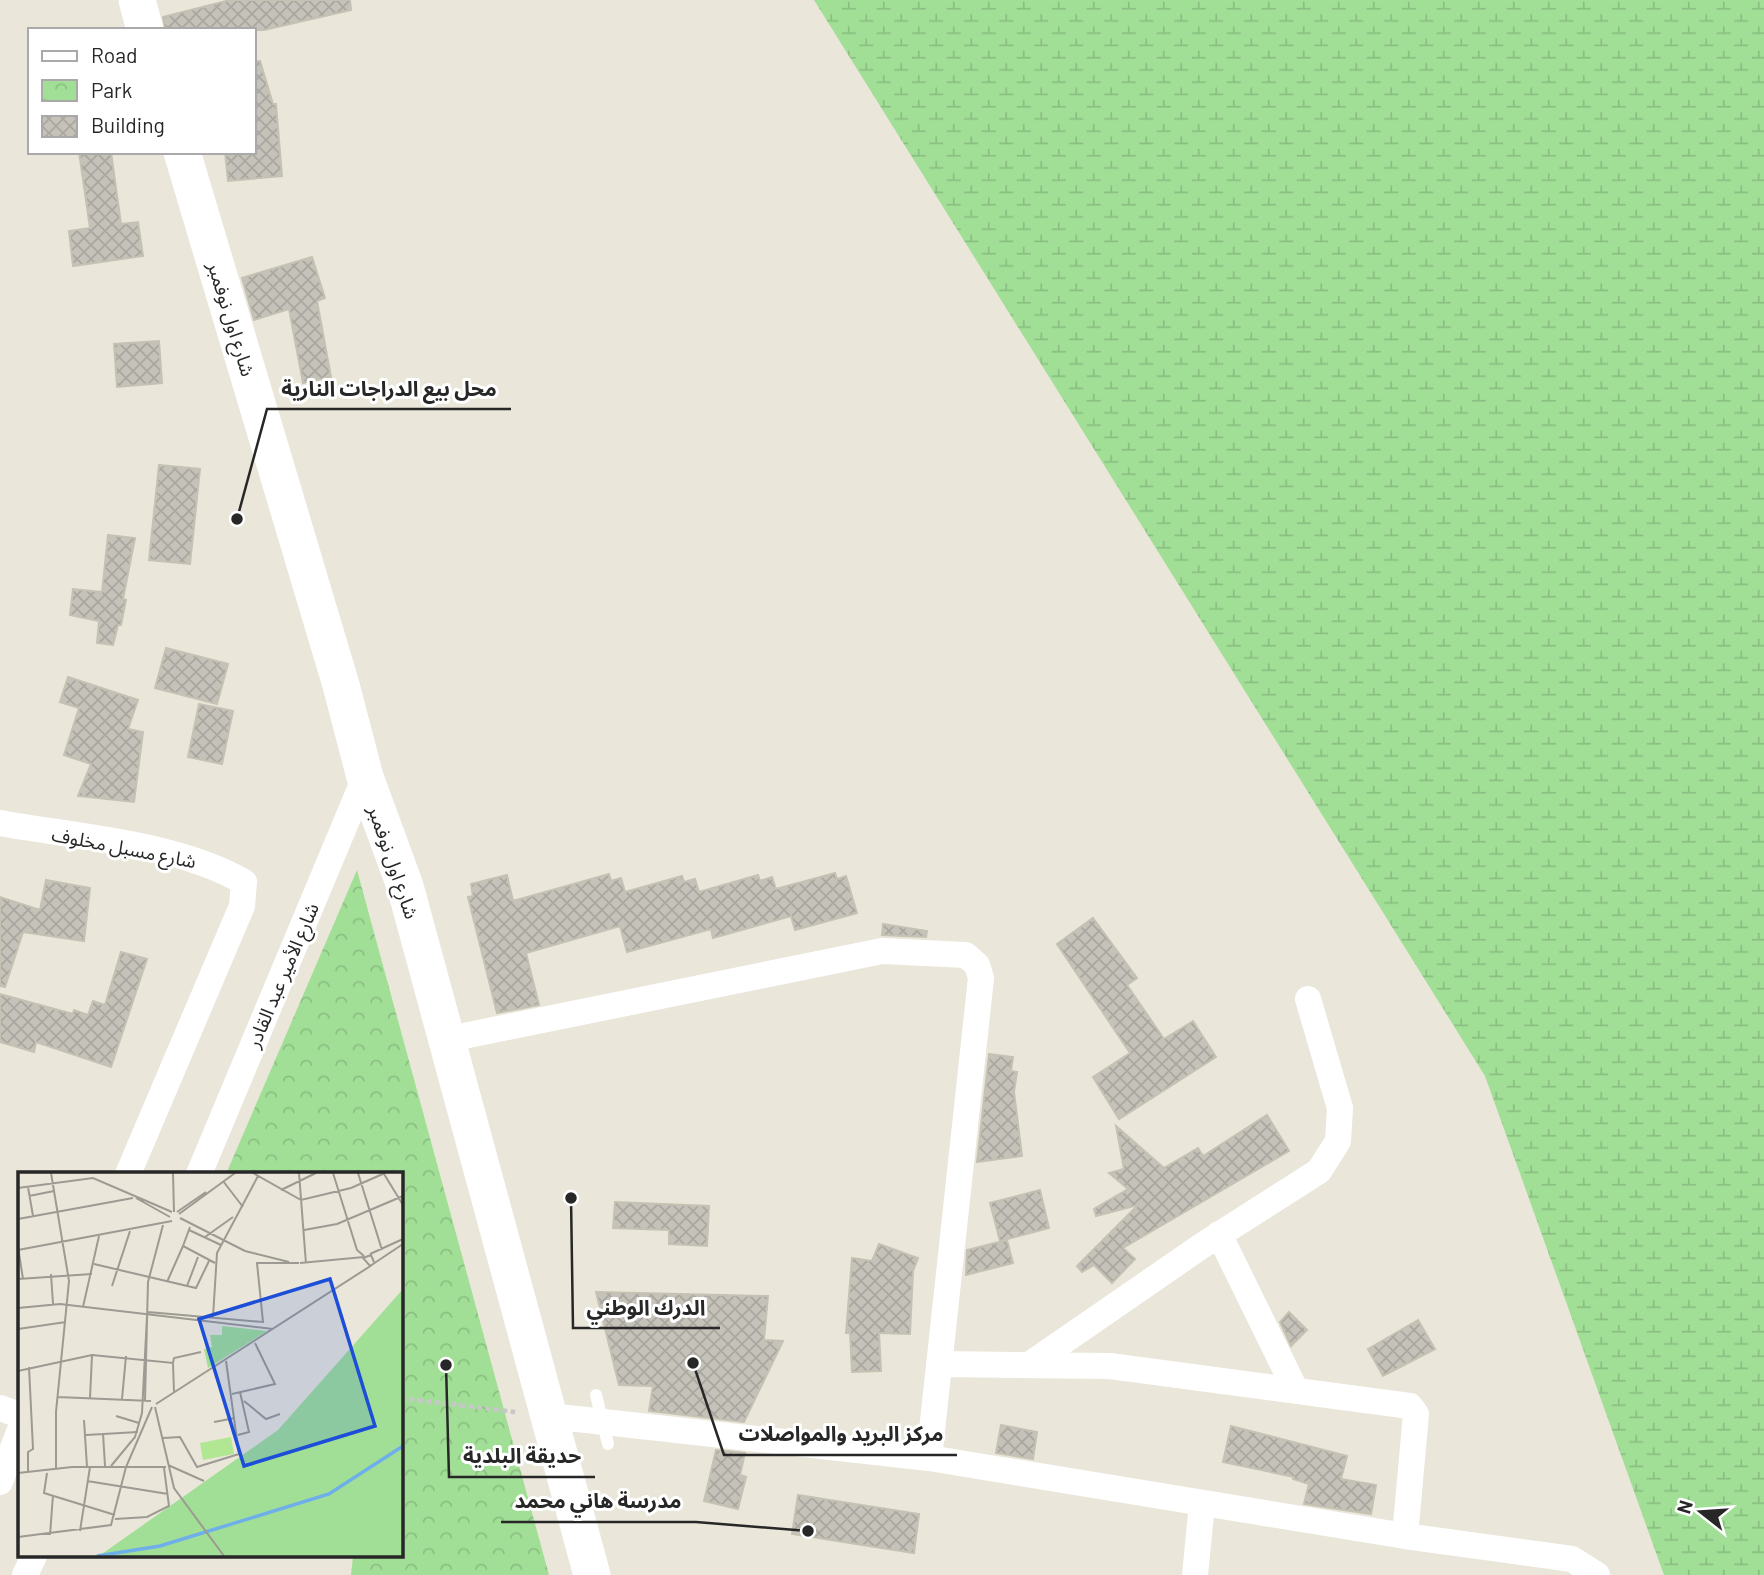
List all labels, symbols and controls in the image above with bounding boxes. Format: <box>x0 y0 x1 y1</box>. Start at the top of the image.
legend <box>28 28 256 154</box>
text: Road <box>91 42 137 67</box>
text: Park <box>91 77 132 102</box>
text: Building <box>91 112 165 137</box>
street label: شارع اول نوفمبر <box>201 258 260 380</box>
callout: محل بيع الدراجات النارية <box>267 367 511 409</box>
text: محل بيع الدراجات النارية <box>281 375 497 404</box>
street label: شارع اول نوفمبر <box>361 801 424 923</box>
street label: شارع مسبل مخلوف <box>49 822 198 875</box>
street label: شارع الأمير عبد القادر <box>241 899 326 1053</box>
inset map <box>18 1172 402 1558</box>
callout: الدرك الوطني <box>573 1286 720 1328</box>
text: الدرك الوطني <box>586 1294 706 1325</box>
callout: مركز البريد والمواصلات <box>724 1413 957 1455</box>
text: مركز البريد والمواصلات <box>738 1420 944 1446</box>
callout: حديقة البلدية <box>449 1435 595 1477</box>
text: حديقة البلدية <box>463 1442 581 1468</box>
north arrow <box>1666 1477 1736 1547</box>
callout: مدرسة هاني محمد <box>501 1480 696 1522</box>
text: مدرسة هاني محمد <box>515 1487 681 1518</box>
text: N <box>1671 1497 1697 1516</box>

